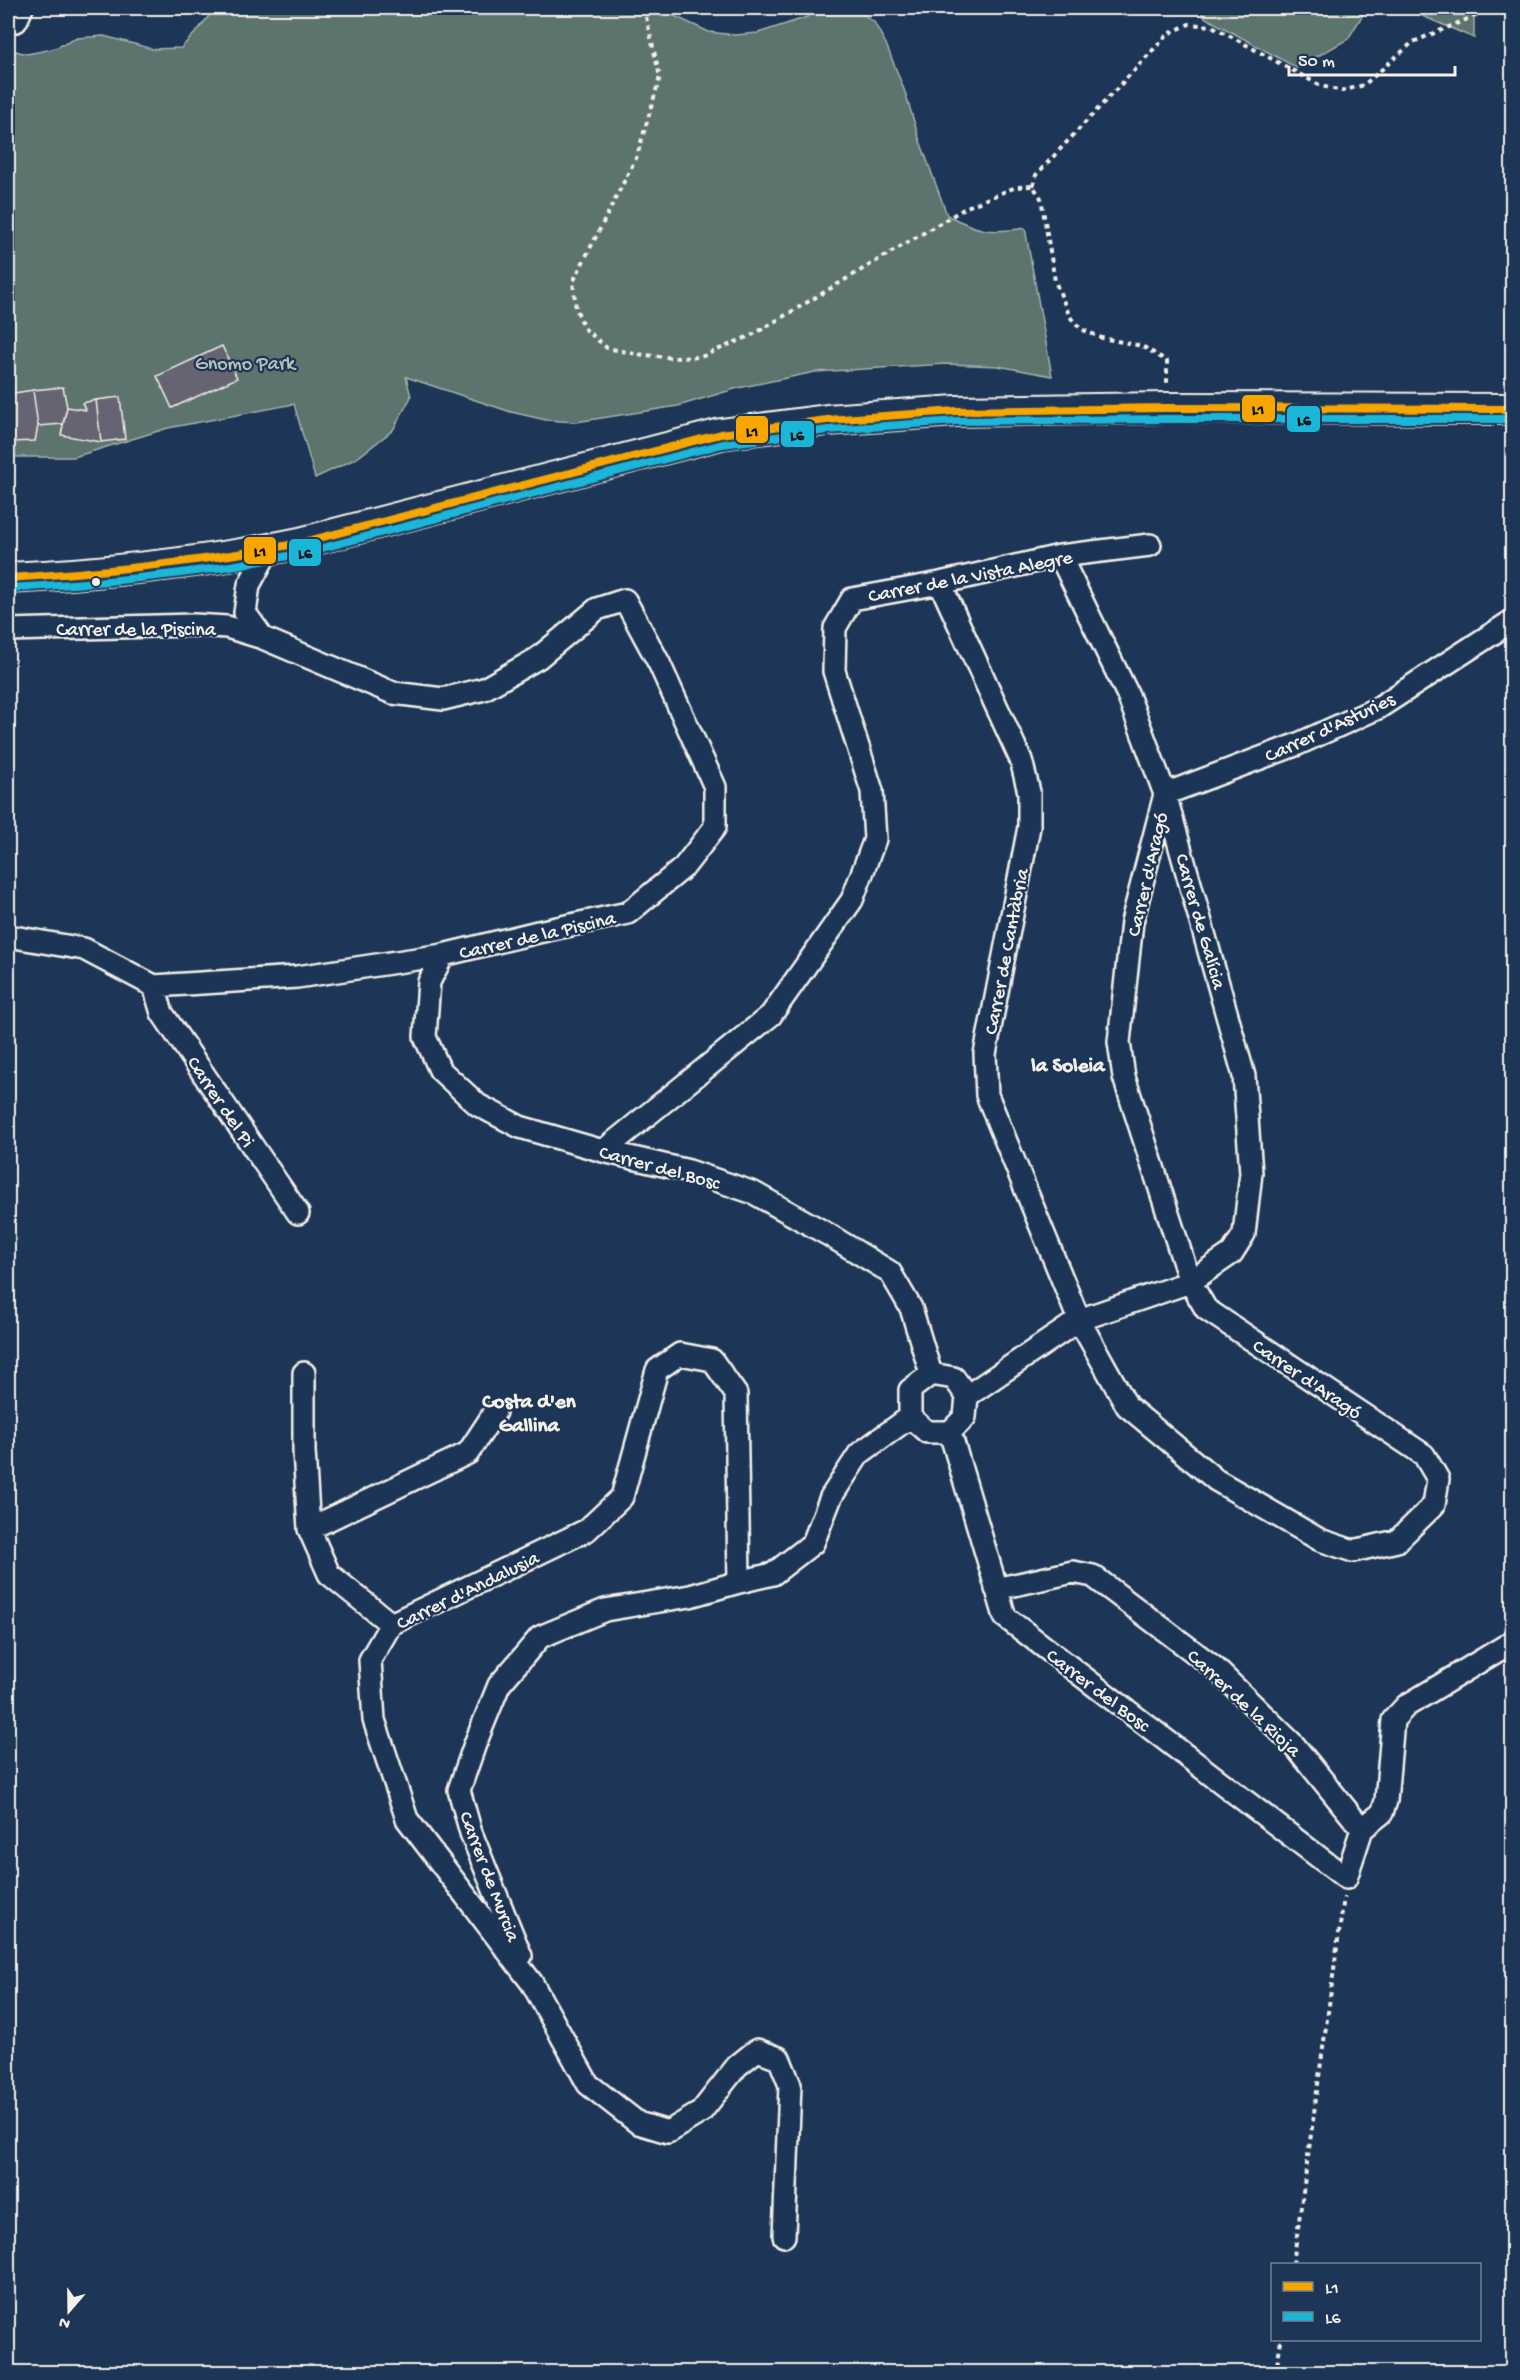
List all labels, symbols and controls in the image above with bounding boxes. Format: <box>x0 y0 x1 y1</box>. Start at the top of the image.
scale bar <box>1289 39 1456 77</box>
text: 50 m <box>1298 52 1335 73</box>
park label: Gnomo Park <box>195 354 297 377</box>
line badge: L1 <box>1241 394 1276 423</box>
text: L1 <box>1252 402 1264 421</box>
line badge: L6 <box>1286 405 1321 433</box>
text: L6 <box>1297 413 1312 432</box>
line badge: L1 <box>735 415 769 444</box>
line badge: L6 <box>780 420 815 448</box>
text: L1 <box>746 424 758 443</box>
text: L6 <box>790 428 805 447</box>
line badge: L1 <box>243 536 277 565</box>
line badge: L6 <box>288 538 322 567</box>
text: L1 <box>254 544 266 563</box>
text: L6 <box>298 546 313 565</box>
street label: Carrer de la Vista Alegre <box>867 547 1075 610</box>
unlabelled marker <box>90 576 102 588</box>
street label: Carrer de la Piscina <box>56 620 217 643</box>
street label: Carrer d'Asturies <box>1262 689 1400 769</box>
street label: Carrer d'Aragó <box>1124 810 1175 939</box>
street label: Carrer de Galícia <box>1168 852 1229 993</box>
street label: Carrer de Cantàbria <box>981 866 1036 1037</box>
street label: Carrer de la Piscina <box>457 908 619 967</box>
street label: Carrer del Pi <box>180 1053 258 1153</box>
district label: la Soleia <box>1030 1055 1106 1080</box>
street label: Carrer del Bosc <box>596 1142 723 1197</box>
street label: Carrer d'Aragó <box>1247 1336 1365 1426</box>
district label: Costa d'en Gallina <box>481 1391 577 1440</box>
street label: Carrer d'Andalusia <box>393 1547 544 1637</box>
street label: Carrer del Bosc <box>1040 1645 1154 1739</box>
street label: Carrer de la Rioja <box>1181 1646 1305 1764</box>
street label: Carrer de Murcia <box>452 1809 523 1946</box>
legend <box>1271 2263 1481 2341</box>
text: L1 <box>1325 2279 1339 2300</box>
north arrow <box>39 2281 99 2341</box>
text: L6 <box>1325 2309 1342 2330</box>
text: N <box>56 2311 73 2333</box>

